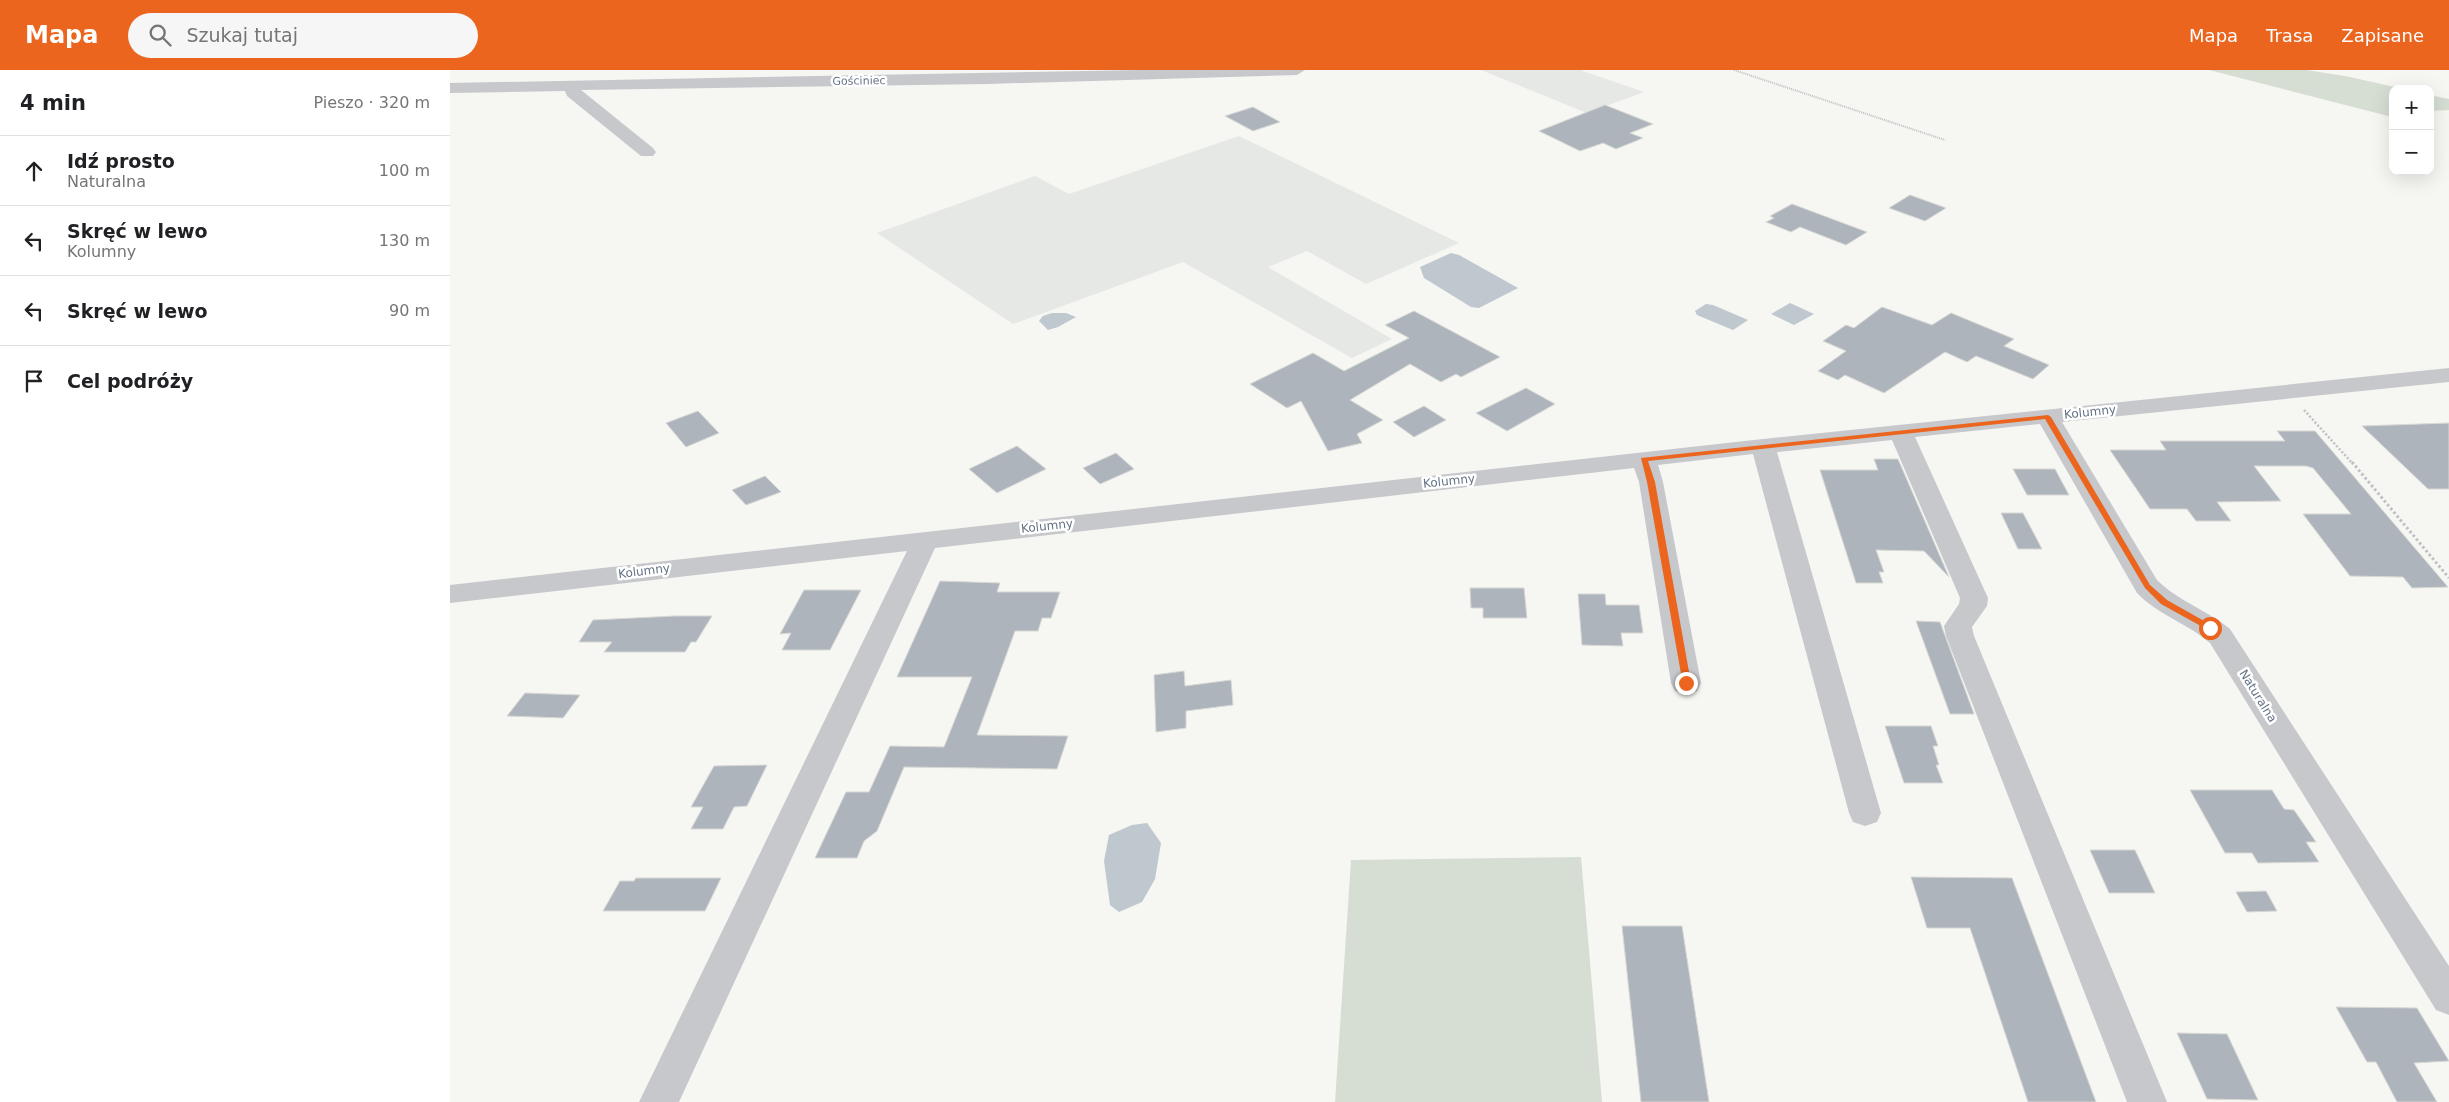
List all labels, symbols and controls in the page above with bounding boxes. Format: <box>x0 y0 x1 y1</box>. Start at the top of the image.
search box <box>128 13 478 58</box>
text: Mapa <box>25 21 98 49</box>
icon: search <box>146 21 174 49</box>
text: Szukaj tutaj <box>186 24 298 46</box>
text: Mapa <box>2189 25 2238 46</box>
text: Trasa <box>2266 25 2313 46</box>
text: Zapisane <box>2341 25 2424 46</box>
street label: Gościniec <box>832 74 886 88</box>
map controls <box>2389 85 2434 175</box>
button: + <box>2389 85 2434 130</box>
text: 4 min <box>20 91 86 115</box>
text: Pieszo · 320 m <box>313 93 430 112</box>
button: − <box>2389 130 2434 175</box>
text: Idź prosto <box>67 150 175 172</box>
icon: ahead <box>20 157 48 185</box>
text: 100 m <box>379 161 430 180</box>
text: Naturalna <box>67 172 146 191</box>
text: Skręć w lewo <box>67 220 208 242</box>
icon: left <box>20 227 48 255</box>
text: 130 m <box>379 231 430 250</box>
text: Kolumny <box>67 242 136 261</box>
icon: left <box>20 297 48 325</box>
text: Skręć w lewo <box>67 300 208 322</box>
text: 90 m <box>389 301 430 320</box>
icon: arrive <box>20 367 48 395</box>
text: Cel podróży <box>67 370 193 392</box>
street label: Kolumny <box>2063 402 2117 422</box>
street label: Kolumny <box>1422 471 1476 491</box>
street label: Kolumny <box>1020 516 1074 536</box>
street label: Kolumny <box>617 561 671 581</box>
route start <box>2199 617 2222 640</box>
street label: Naturalna <box>2236 667 2280 725</box>
route end <box>1675 672 1698 695</box>

